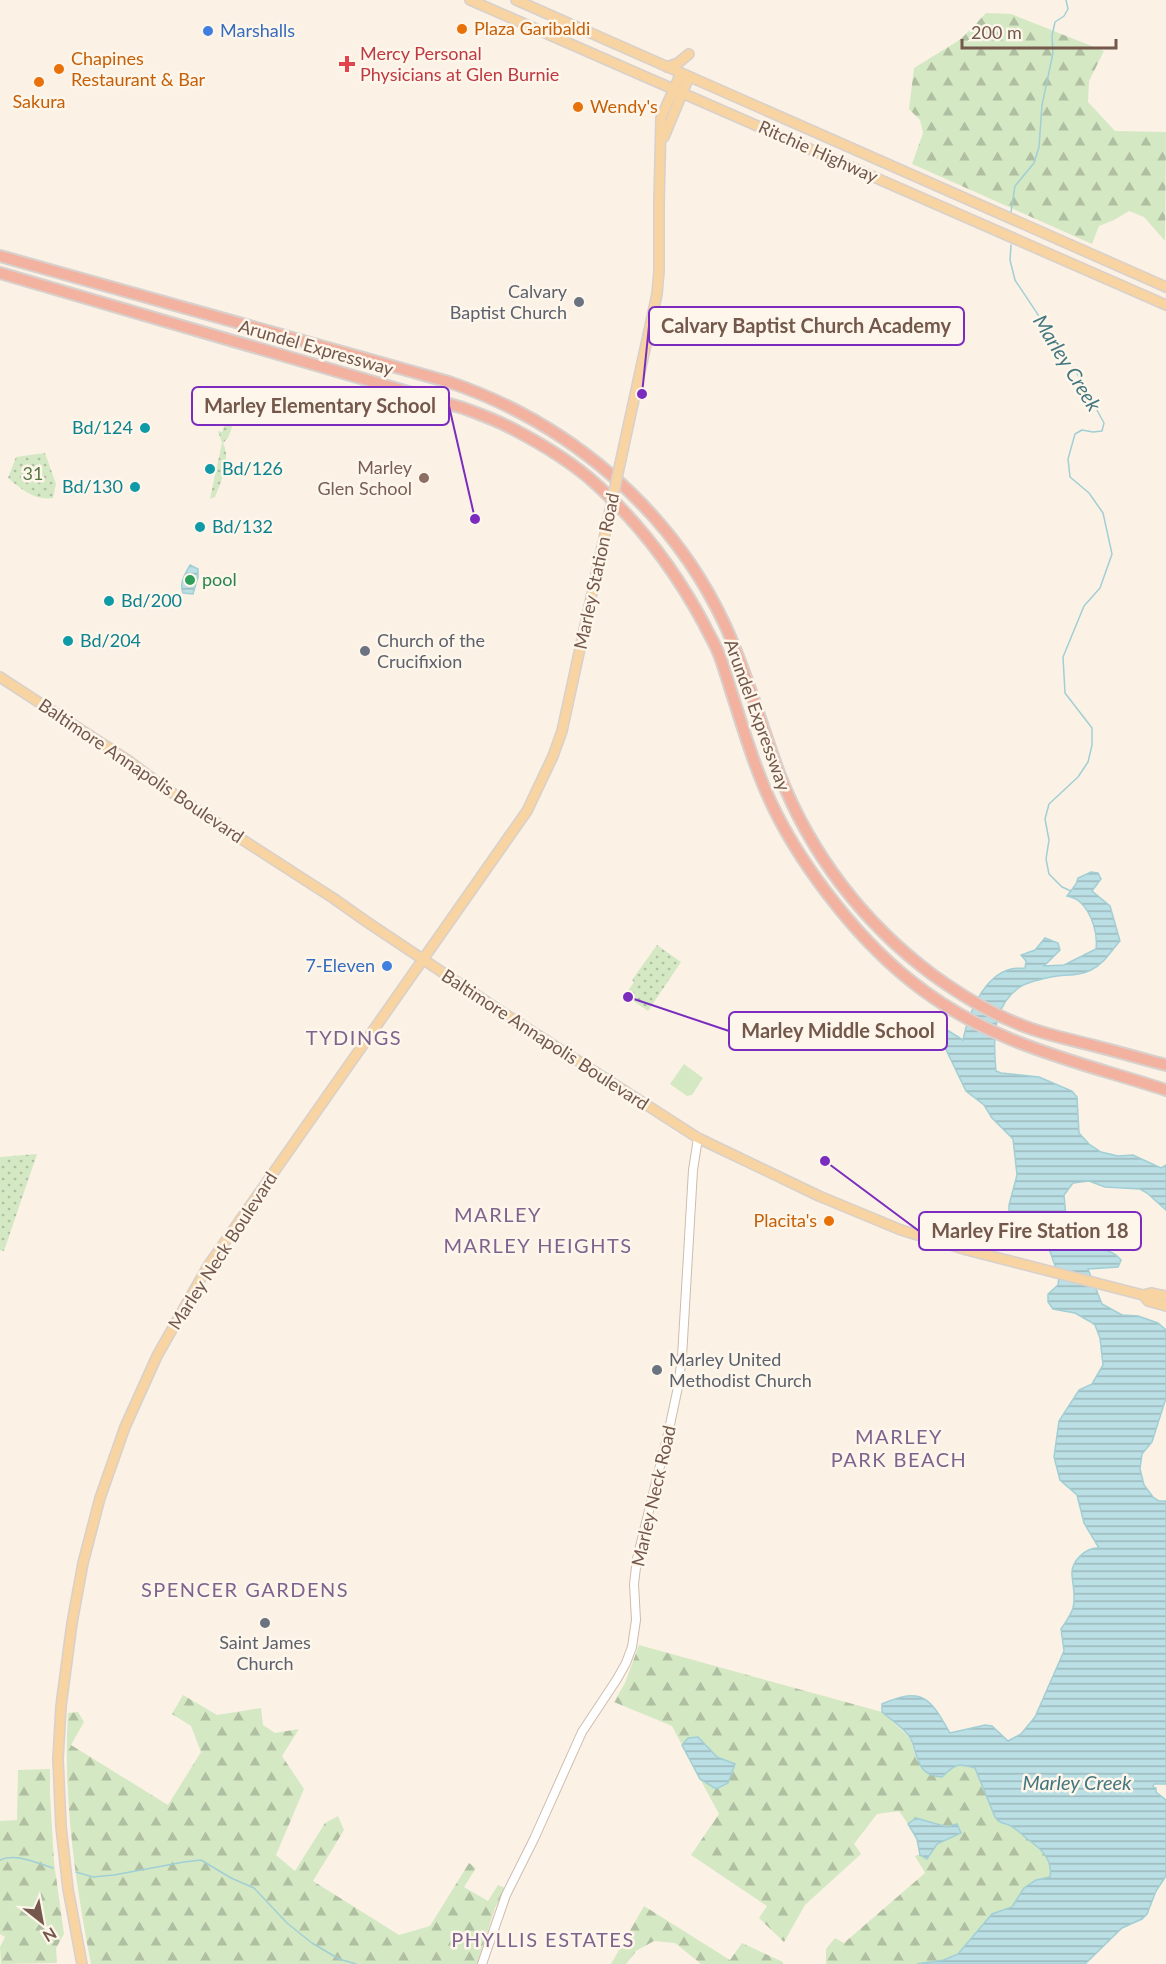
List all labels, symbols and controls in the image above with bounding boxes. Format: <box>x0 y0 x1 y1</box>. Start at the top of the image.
scale bar <box>962 12 1116 50</box>
place label: Plaza Garibaldi <box>474 17 590 39</box>
place label: Marshalls <box>220 19 295 41</box>
text: 200 m <box>971 21 1022 43</box>
marker: Plaza Garibaldi <box>455 22 469 36</box>
marker: Marshalls <box>201 24 215 38</box>
place label: Mercy Personal Physicians at Glen Burnie <box>360 42 559 85</box>
place label: Chapines Restaurant & Bar <box>71 47 206 90</box>
marker: Mercy Personal Physicians at Glen Burnie <box>338 55 356 73</box>
marker: Chapines Restaurant & Bar <box>52 62 66 76</box>
marker: Sakura <box>32 75 46 89</box>
place label: Sakura <box>12 90 66 112</box>
place label: Wendy's <box>590 95 658 117</box>
marker: Wendy's <box>571 100 585 114</box>
street label: Ritchie Highway <box>755 115 882 188</box>
place label: Calvary Baptist Church <box>450 280 568 323</box>
marker: Calvary Baptist Church <box>572 295 586 309</box>
callout: Calvary Baptist Church Academy <box>649 307 964 345</box>
water label: Marley Creek <box>1029 310 1107 416</box>
text: Calvary Baptist Church Academy <box>661 313 951 337</box>
street label: Arundel Expressway <box>236 314 397 380</box>
callout: Marley Elementary School <box>192 387 449 425</box>
text: Marley Elementary School <box>204 393 436 417</box>
place label: Bd/124 <box>72 416 133 438</box>
marker: Bd/124 <box>138 421 152 435</box>
place label: Marley Glen School <box>318 456 413 499</box>
place label: Bd/126 <box>222 457 283 479</box>
park label: 31 <box>23 462 43 484</box>
marker: Bd/126 <box>203 462 217 476</box>
marker: Marley Glen School <box>417 471 431 485</box>
place label: Bd/130 <box>62 475 123 497</box>
marker: Bd/130 <box>128 480 142 494</box>
street label: Marley Station Road <box>569 491 623 651</box>
place label: Bd/132 <box>212 515 273 537</box>
marker: Bd/132 <box>193 520 207 534</box>
place label: pool <box>202 568 237 590</box>
marker: pool <box>183 573 197 587</box>
place label: Bd/200 <box>121 589 182 611</box>
marker: Bd/200 <box>102 594 116 608</box>
place label: Bd/204 <box>80 629 141 651</box>
place label: Church of the Crucifixion <box>377 629 485 672</box>
marker: Bd/204 <box>61 634 75 648</box>
street label: Arundel Expressway <box>720 636 796 794</box>
marker: Church of the Crucifixion <box>358 644 372 658</box>
street label: Baltimore Annapolis Boulevard <box>35 693 248 847</box>
place label: 7-Eleven <box>305 954 375 976</box>
marker: 7-Eleven <box>380 959 394 973</box>
street label: Baltimore Annapolis Boulevard <box>438 964 653 1114</box>
callout: Marley Middle School <box>729 1012 947 1050</box>
text: Marley Middle School <box>741 1018 935 1042</box>
district label: TYDINGS <box>306 1025 402 1049</box>
street label: Marley Neck Boulevard <box>163 1167 281 1334</box>
district label: MARLEY <box>454 1202 542 1226</box>
place label: Placita's <box>754 1209 817 1231</box>
callout: Marley Fire Station 18 <box>919 1212 1141 1250</box>
marker: Placita's <box>822 1214 836 1228</box>
text: Marley Fire Station 18 <box>931 1218 1129 1242</box>
district label: MARLEY HEIGHTS <box>443 1233 633 1257</box>
place label: Marley United Methodist Church <box>669 1348 812 1391</box>
marker: Marley United Methodist Church <box>650 1363 664 1377</box>
street label: Marley Neck Road <box>626 1423 680 1568</box>
district label: MARLEY PARK BEACH <box>831 1424 967 1471</box>
district label: SPENCER GARDENS <box>141 1577 349 1601</box>
marker: Saint James Church <box>258 1616 272 1630</box>
place label: Saint James Church <box>219 1631 311 1674</box>
water label: Marley Creek <box>1022 1770 1132 1794</box>
north arrow <box>12 1892 72 1952</box>
text: N <box>40 1924 60 1947</box>
district label: PHYLLIS ESTATES <box>451 1927 635 1951</box>

